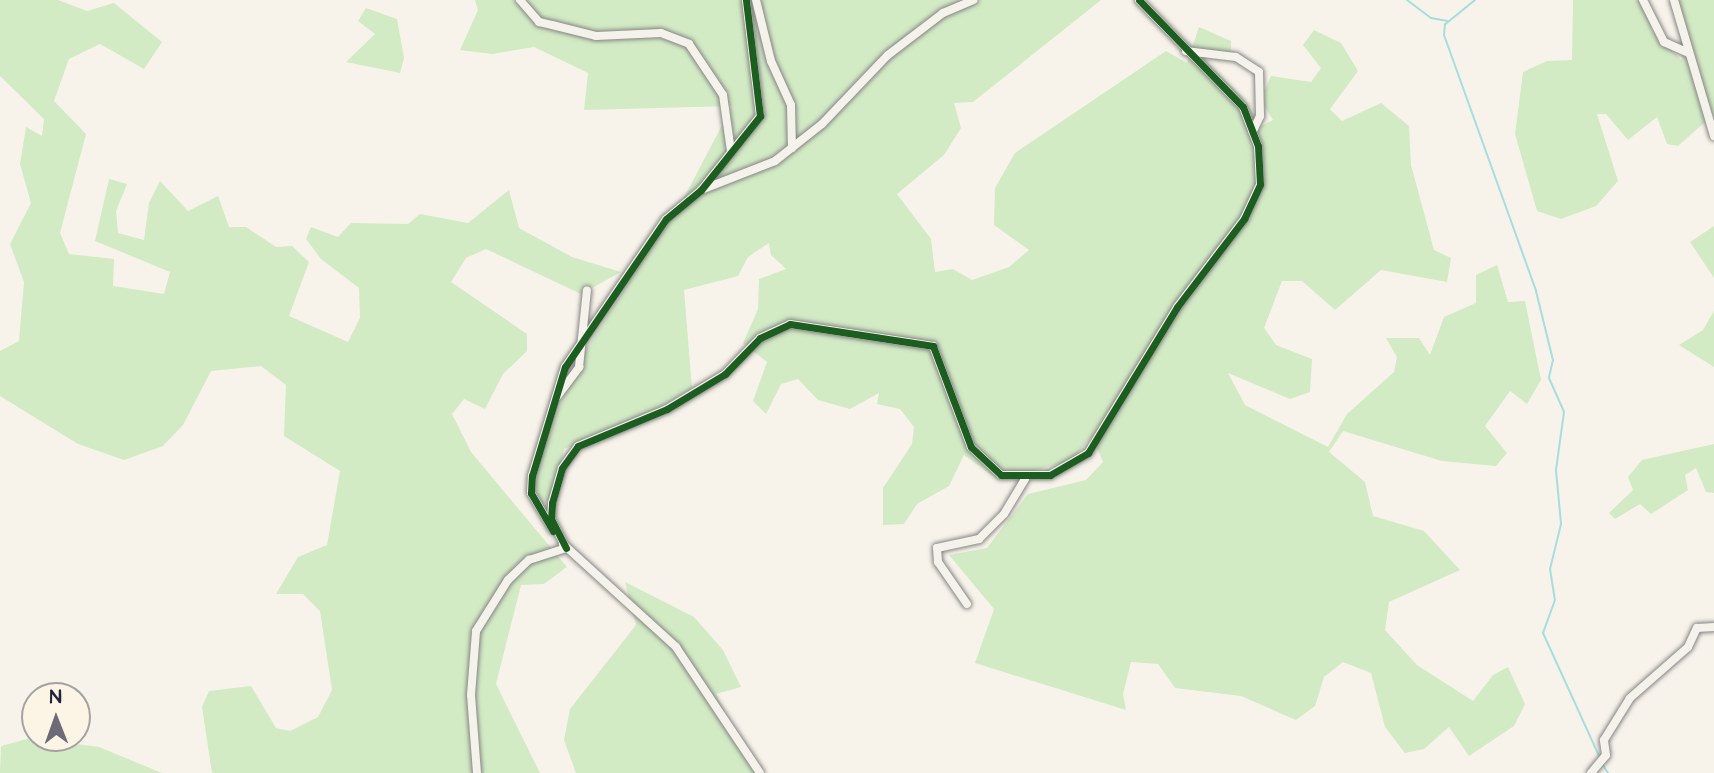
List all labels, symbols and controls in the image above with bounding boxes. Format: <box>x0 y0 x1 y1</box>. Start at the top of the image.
north arrow <box>21 682 91 752</box>
text: N <box>49 684 62 711</box>

